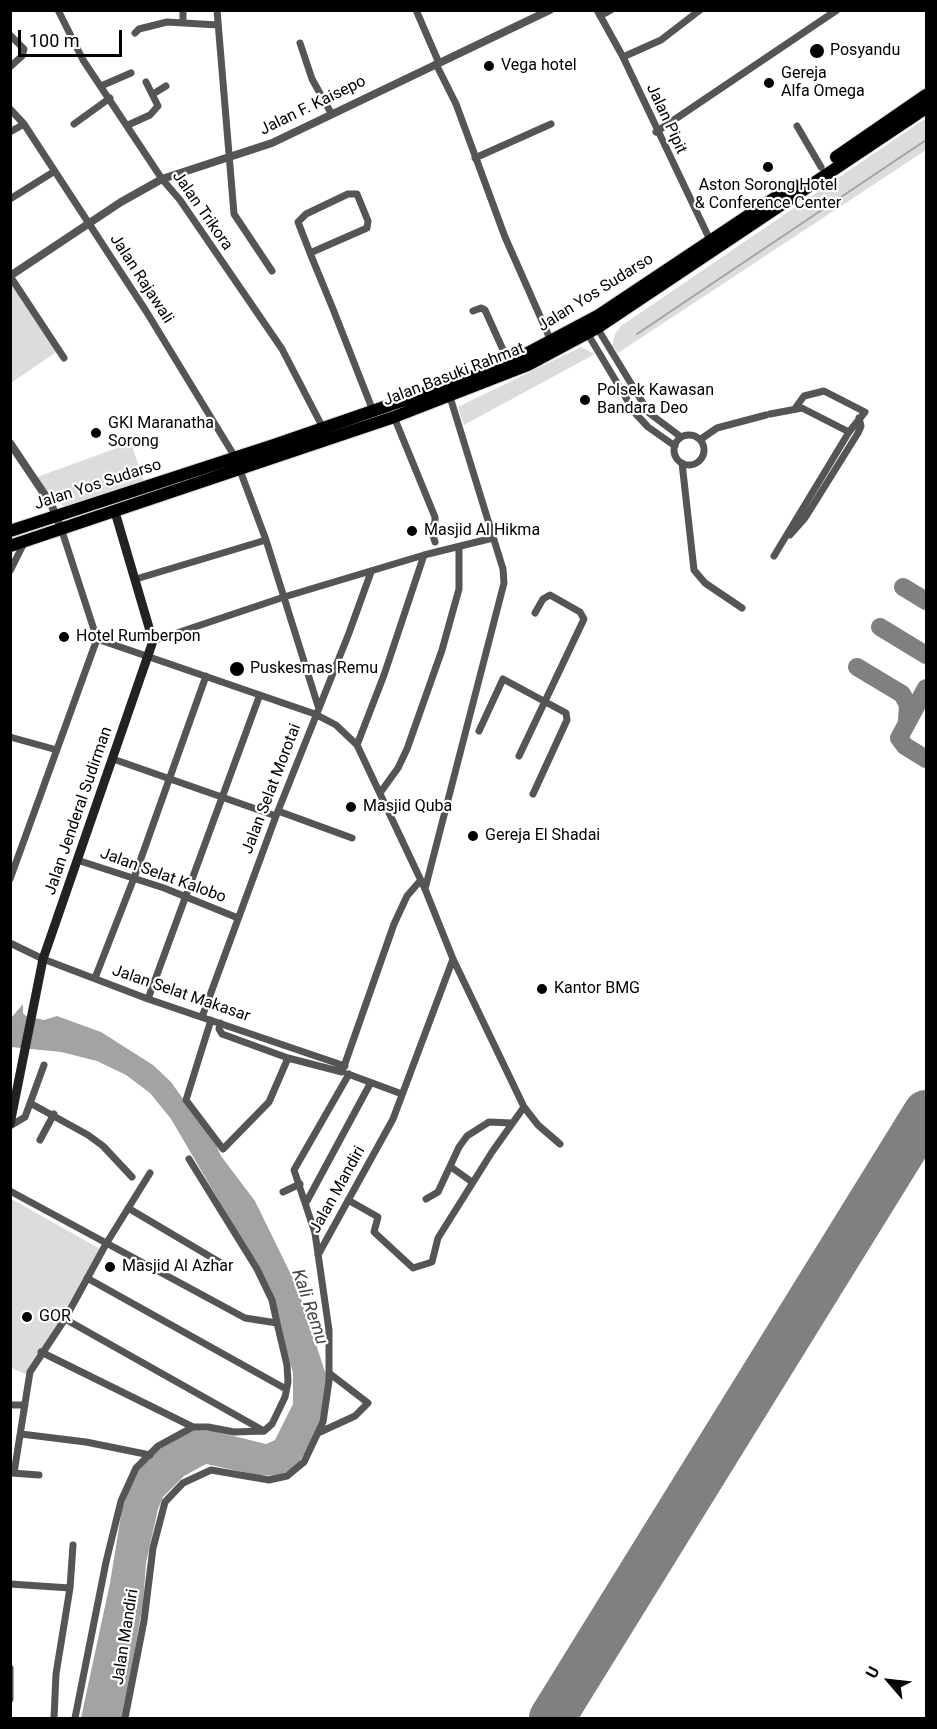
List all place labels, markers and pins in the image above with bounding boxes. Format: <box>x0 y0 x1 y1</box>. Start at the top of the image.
place label: Posyandu <box>830 41 900 61</box>
marker: Posyandu <box>808 42 826 60</box>
place label: Vega hotel <box>501 56 577 76</box>
marker: Vega hotel <box>482 59 496 73</box>
place label: Gereja Alfa Omega <box>781 64 865 102</box>
marker: Gereja Alfa Omega <box>762 76 776 90</box>
marker: Aston Sorong Hotel & Conference Center <box>761 160 775 174</box>
place label: Aston Sorong Hotel & Conference Center <box>695 176 841 214</box>
place label: Polsek Kawasan Bandara Deo <box>597 381 714 419</box>
marker: Polsek Kawasan Bandara Deo <box>578 393 592 407</box>
place label: GKI Maranatha Sorong <box>108 414 214 452</box>
marker: GKI Maranatha Sorong <box>89 426 103 440</box>
place label: Masjid Al Hikma <box>424 521 540 541</box>
marker: Masjid Al Hikma <box>405 524 419 538</box>
place label: Hotel Rumberpon <box>76 627 201 647</box>
marker: Hotel Rumberpon <box>57 630 71 644</box>
place label: Puskesmas Remu <box>250 659 378 679</box>
marker: Puskesmas Remu <box>228 660 246 678</box>
place label: Masjid Quba <box>363 797 452 817</box>
marker: Masjid Quba <box>344 800 358 814</box>
place label: Gereja El Shadai <box>485 826 600 846</box>
marker: Gereja El Shadai <box>466 829 480 843</box>
place label: Kantor BMG <box>554 979 640 999</box>
marker: Kantor BMG <box>535 982 549 996</box>
place label: Masjid Al Azhar <box>122 1257 233 1277</box>
marker: Masjid Al Azhar <box>103 1260 117 1274</box>
place label: GOR <box>39 1307 71 1327</box>
marker: GOR <box>20 1310 34 1324</box>

